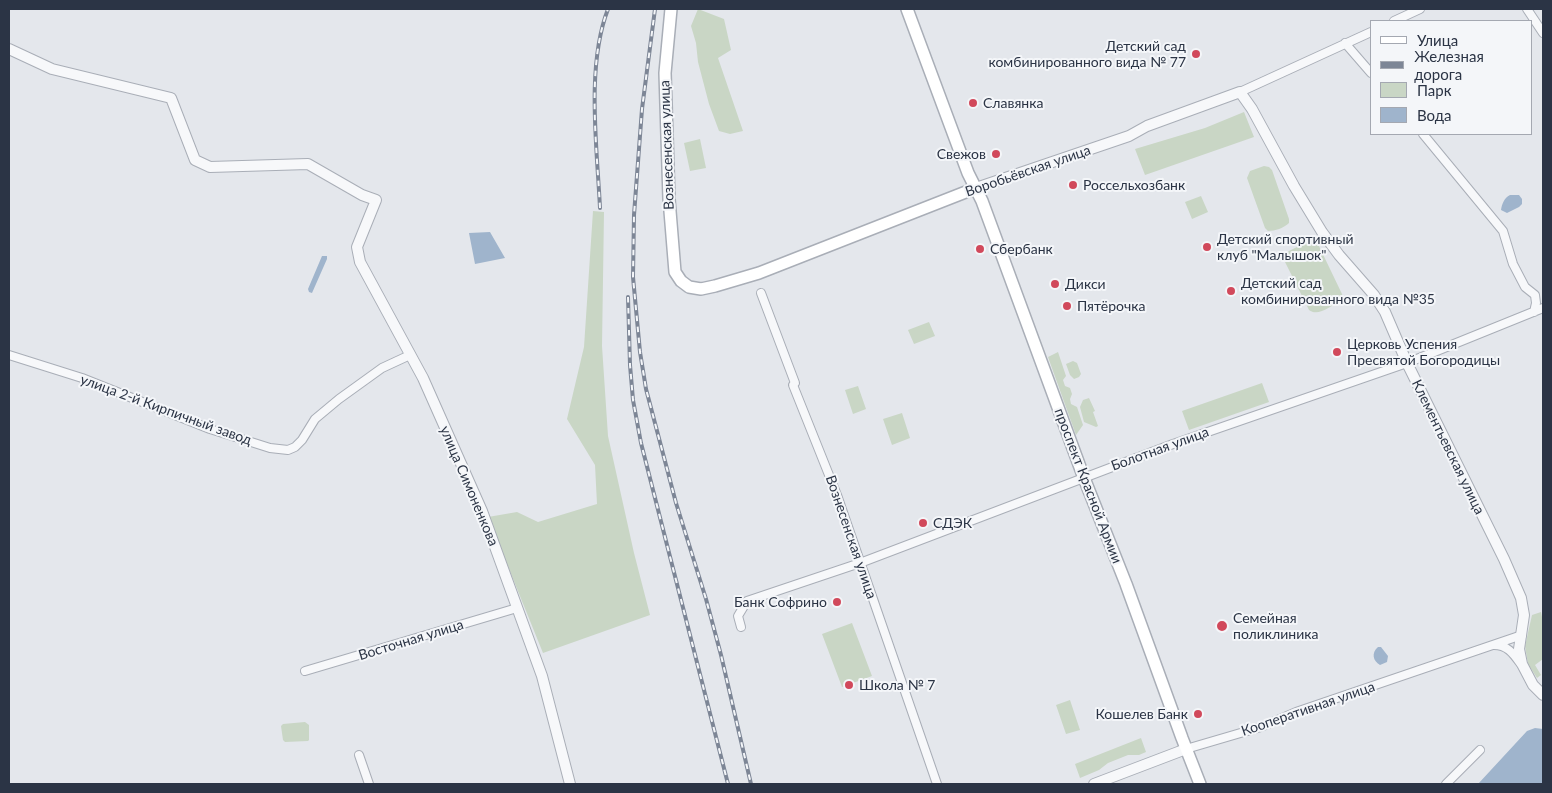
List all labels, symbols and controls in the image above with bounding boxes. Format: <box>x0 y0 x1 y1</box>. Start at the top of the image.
legend <box>1370 20 1532 135</box>
text: Улица <box>1417 31 1458 49</box>
place label: Детский сад комбинированного вида № 77 <box>988 38 1186 70</box>
text: Железная дорога <box>1414 47 1484 83</box>
marker: Детский сад комбинированного вида № 77 <box>1190 48 1202 60</box>
street label: Вознесенская улица <box>656 80 678 210</box>
text: Парк <box>1417 81 1451 99</box>
place label: Славянка <box>983 95 1043 111</box>
marker: Славянка <box>967 97 979 109</box>
text: Вода <box>1417 106 1452 124</box>
street label: Воробьёвская улица <box>963 142 1093 200</box>
place label: Свежов <box>937 146 986 162</box>
marker: Свежов <box>990 148 1002 160</box>
place label: Россельхозбанк <box>1083 177 1185 193</box>
marker: Россельхозбанк <box>1067 179 1079 191</box>
place label: Детский спортивный клуб "Малышок" <box>1217 231 1354 264</box>
place label: Сбербанк <box>990 241 1053 257</box>
marker: Детский спортивный клуб "Малышок" <box>1201 241 1213 253</box>
marker: Сбербанк <box>974 243 986 255</box>
place label: Детский сад комбинированного вида №35 <box>1241 275 1435 308</box>
place label: Дикси <box>1065 276 1106 292</box>
marker: Дикси <box>1049 278 1061 290</box>
marker: Детский сад комбинированного вида №35 <box>1225 285 1237 297</box>
place label: Пятёрочка <box>1077 298 1145 314</box>
marker: Пятёрочка <box>1061 300 1073 312</box>
place label: Церковь Успения Пресвятой Богородицы <box>1347 336 1500 368</box>
marker: Церковь Успения Пресвятой Богородицы <box>1331 346 1343 358</box>
street label: улица 2-й Кирпичный завод <box>78 371 254 449</box>
street label: Клементьевская улица <box>1408 377 1488 517</box>
street label: проспект Красной Армии <box>1051 406 1125 566</box>
street label: улица Симоненкова <box>436 423 502 549</box>
street label: Болотная улица <box>1109 424 1211 474</box>
street label: Вознесенская улица <box>822 473 880 601</box>
place label: СДЭК <box>933 515 972 531</box>
marker: СДЭК <box>917 517 929 529</box>
place label: Банк Софрино <box>734 594 827 610</box>
marker: Банк Софрино <box>831 596 843 608</box>
place label: Семейная поликлиника <box>1233 610 1318 642</box>
street label: Восточная улица <box>356 616 466 664</box>
marker: Семейная поликлиника <box>1215 619 1229 633</box>
place label: Школа № 7 <box>859 677 935 693</box>
street label: Кооперативная улица <box>1239 678 1377 740</box>
marker: Школа № 7 <box>843 679 855 691</box>
place label: Кошелев Банк <box>1095 706 1188 722</box>
marker: Кошелев Банк <box>1192 708 1204 720</box>

